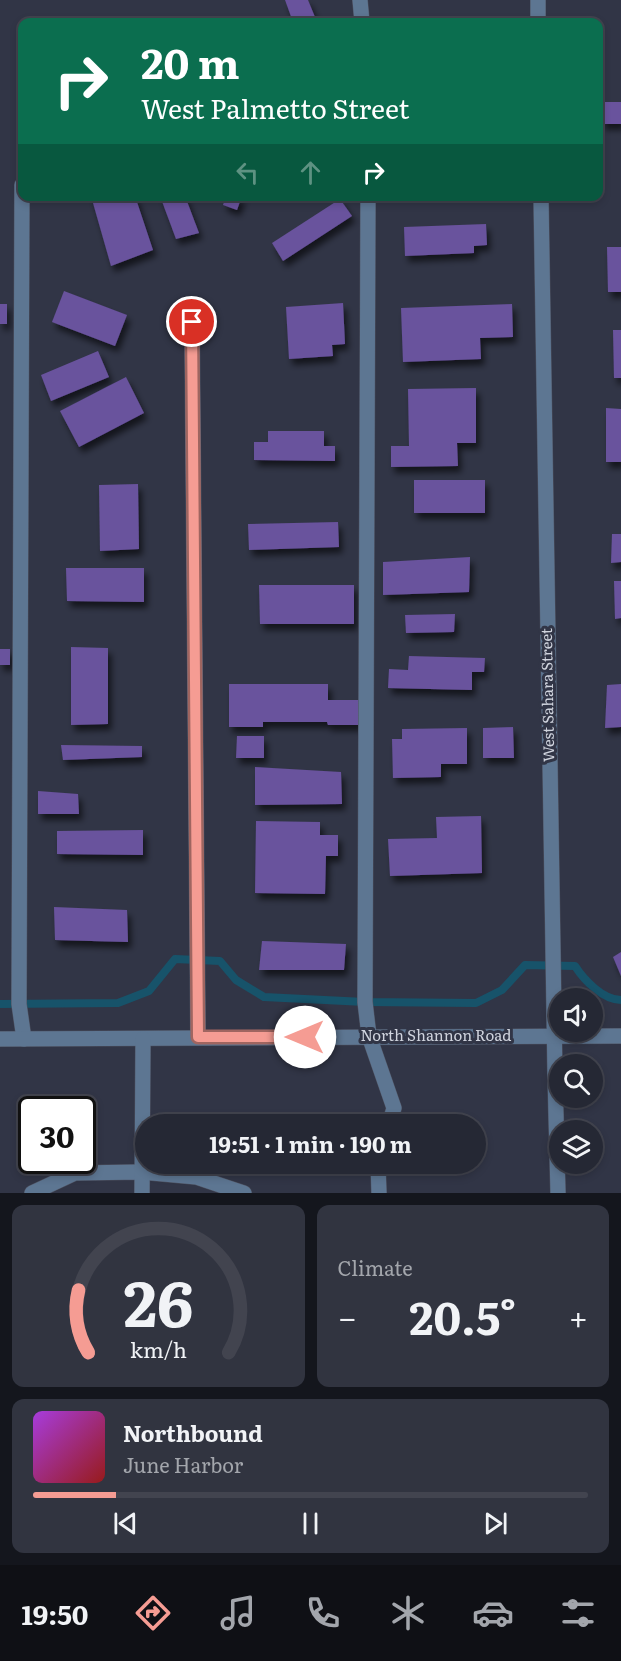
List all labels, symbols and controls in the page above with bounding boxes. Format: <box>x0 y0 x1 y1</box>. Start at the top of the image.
text: 20 m <box>141 30 240 92</box>
icon: right <box>42 42 120 120</box>
text: West Palmetto Street <box>141 87 409 127</box>
icon: left <box>231 156 264 189</box>
icon: ahead <box>294 156 327 189</box>
icon: right <box>357 156 390 189</box>
pin <box>166 296 217 347</box>
icon: arrive <box>175 305 208 338</box>
street label: West Sahara Street <box>534 628 559 762</box>
map controls <box>549 988 603 1174</box>
button: sound <box>549 988 603 1042</box>
position arrow <box>273 1005 337 1069</box>
street label: North Shannon Road <box>361 1023 511 1046</box>
button: search <box>549 1054 603 1108</box>
speed limit sign: 30 <box>18 1096 96 1174</box>
button: layers <box>549 1120 603 1174</box>
text: 19:51 · 1 min · 190 m <box>209 1127 412 1160</box>
text: Climate <box>338 1252 413 1282</box>
text: 26 <box>123 1254 193 1346</box>
text: 20.5° <box>409 1282 516 1349</box>
text: − <box>338 1291 357 1340</box>
text: + <box>569 1291 588 1340</box>
text: km/h <box>130 1333 187 1365</box>
text: Northbound <box>123 1416 263 1449</box>
text: June Harbor <box>123 1449 243 1479</box>
icon: previous <box>109 1507 142 1540</box>
icon: pause <box>294 1507 327 1540</box>
icon: next <box>479 1507 512 1540</box>
icon: directions <box>132 1592 174 1634</box>
icon: music <box>217 1592 259 1634</box>
icon: phone <box>302 1592 344 1634</box>
icon: climate <box>387 1592 429 1634</box>
icon: car <box>472 1592 514 1634</box>
icon: filters <box>557 1592 599 1634</box>
text: 19:50 <box>22 1593 89 1633</box>

